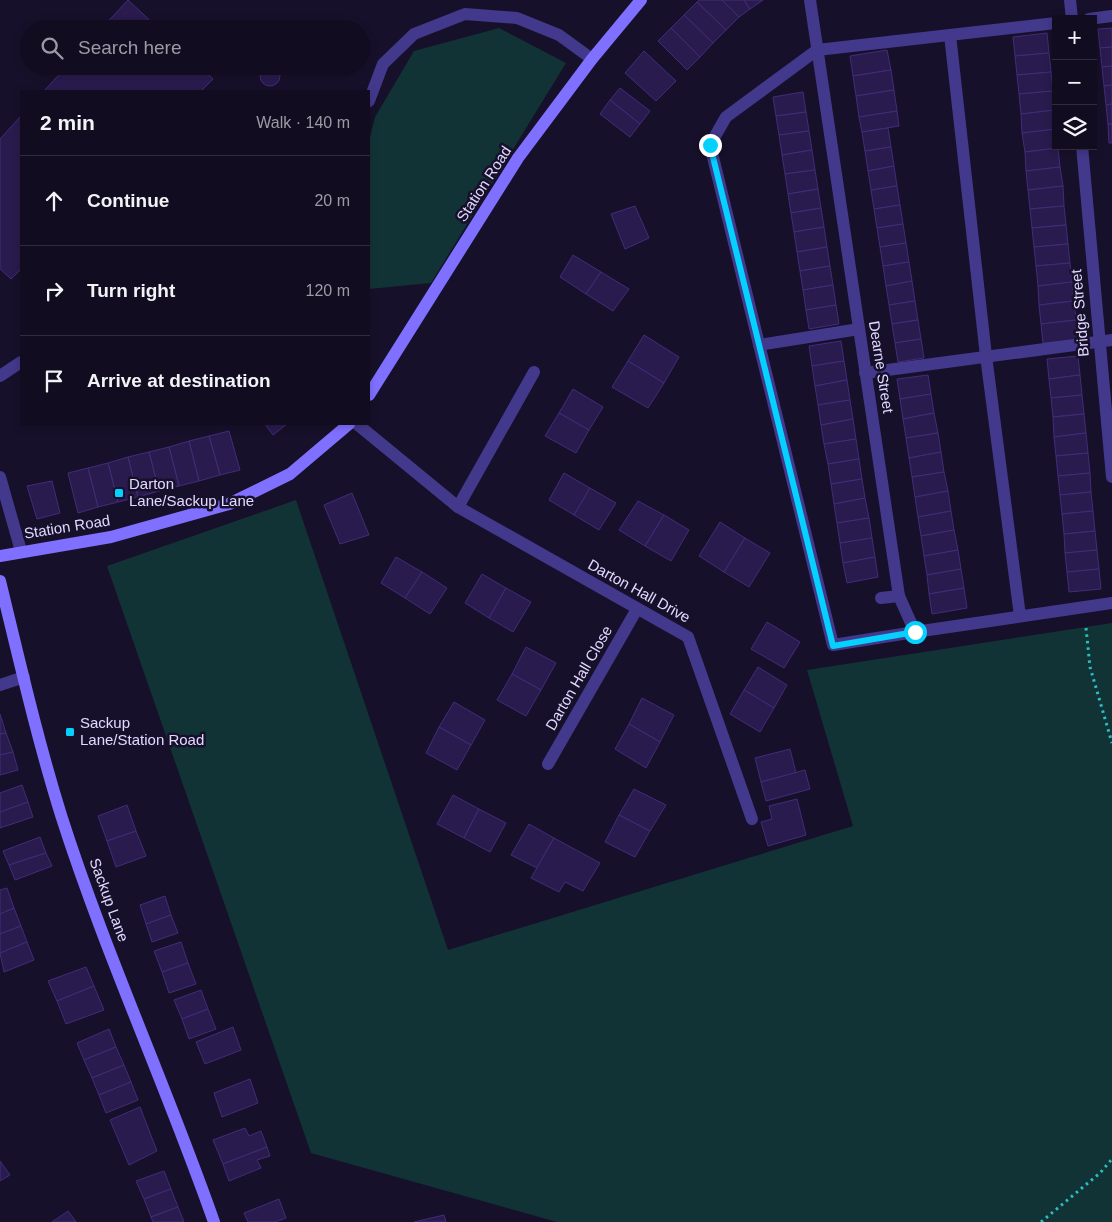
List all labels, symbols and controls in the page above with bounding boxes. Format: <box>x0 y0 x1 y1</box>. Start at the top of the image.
map controls <box>1052 15 1097 150</box>
button: + <box>1052 15 1097 60</box>
search box <box>20 20 370 75</box>
icon: search <box>38 34 66 62</box>
text: Search here <box>78 37 182 58</box>
button: − <box>1052 60 1097 105</box>
button: layers <box>1052 105 1097 150</box>
text: 2 min <box>40 111 95 134</box>
text: Walk · 140 m <box>256 114 350 131</box>
route end <box>699 134 722 157</box>
street label: Station Road <box>453 143 514 225</box>
icon: ahead <box>40 187 68 215</box>
text: Continue <box>87 190 169 211</box>
text: 20 m <box>314 192 350 209</box>
street label: Bridge Street <box>1067 268 1092 357</box>
icon: right <box>40 277 68 305</box>
text: Turn right <box>87 280 175 301</box>
text: 120 m <box>306 282 350 299</box>
street label: Dearne Street <box>866 319 897 415</box>
icon: arrive <box>40 367 68 395</box>
text: Arrive at destination <box>87 370 271 391</box>
place label: Darton Lane/Sackup Lane <box>129 475 254 509</box>
marker: Darton Lane/Sackup Lane <box>113 487 125 499</box>
street label: Station Road <box>23 511 111 542</box>
street label: Darton Hall Drive <box>585 555 693 626</box>
route start <box>904 621 927 644</box>
street label: Darton Hall Close <box>542 623 615 733</box>
place label: Sackup Lane/Station Road <box>80 714 204 748</box>
marker: Sackup Lane/Station Road <box>64 726 76 738</box>
street label: Sackup Lane <box>87 856 132 944</box>

